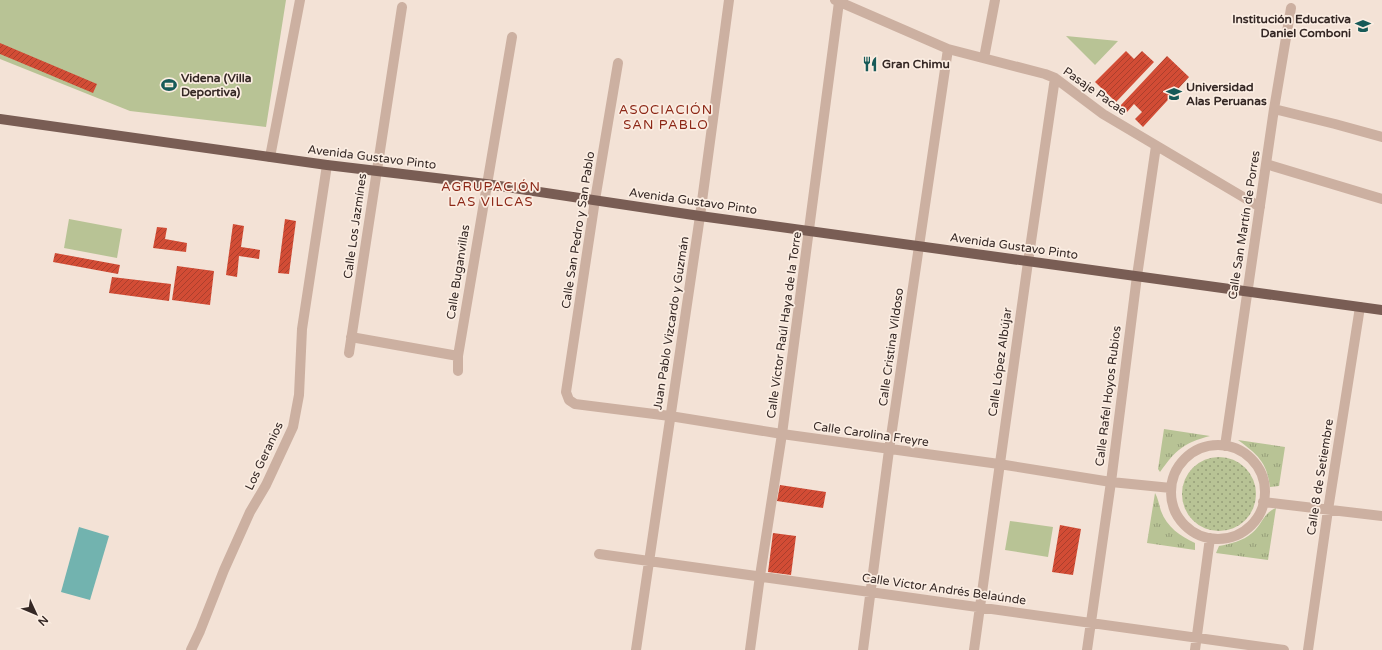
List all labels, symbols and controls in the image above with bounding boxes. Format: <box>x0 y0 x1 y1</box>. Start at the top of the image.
place label: Institución Educativa Daniel Comboni <box>1232 12 1351 40</box>
school or university icon: Institución Educativa Daniel Comboni <box>1354 17 1372 35</box>
restaurant icon: Gran Chimu <box>861 55 879 73</box>
place label: Gran Chimu <box>882 57 950 71</box>
street label: Pasaje Pacae <box>1061 64 1130 118</box>
place label: Videna (Villa Deportiva) <box>181 71 252 100</box>
sports icon: Videna (Villa Deportiva) <box>160 76 178 94</box>
place label: Universidad Alas Peruanas <box>1186 80 1267 108</box>
school or university icon: Universidad Alas Peruanas <box>1165 85 1183 103</box>
district label: ASOCIACIÓN SAN PABLO <box>619 102 713 133</box>
street label: Avenida Gustavo Pinto <box>307 142 437 172</box>
street label: Calle San Martín de Porres <box>1225 149 1263 301</box>
street label: Calle San Pedro y San Pablo <box>559 150 597 310</box>
street label: Calle Los Jazmínes <box>341 172 369 280</box>
district label: AGRUPACIÓN LAS VILCAS <box>441 179 541 210</box>
street label: Avenida Gustavo Pinto <box>628 185 758 217</box>
street label: Calle Buganvillas <box>444 223 472 320</box>
street label: Calle Víctor Raúl Haya de la Torre <box>764 230 804 419</box>
street label: Avenida Gustavo Pinto <box>949 230 1079 262</box>
street label: Juan Pablo Vizcardo y Guzmán <box>650 235 692 411</box>
street label: Calle Cristina Vildoso <box>876 287 906 407</box>
street label: Calle López Albújar <box>985 306 1015 417</box>
street label: Calle Rafel Hoyos Rubios <box>1092 325 1124 467</box>
street label: Calle 8 de Setiembre <box>1304 418 1336 536</box>
street label: Los Geranios <box>242 419 286 492</box>
street label: Calle Carolina Freyre <box>812 419 930 449</box>
street label: Calle Víctor Andrés Belaúnde <box>861 571 1027 607</box>
north arrow <box>16 594 56 634</box>
text: N <box>35 613 51 628</box>

